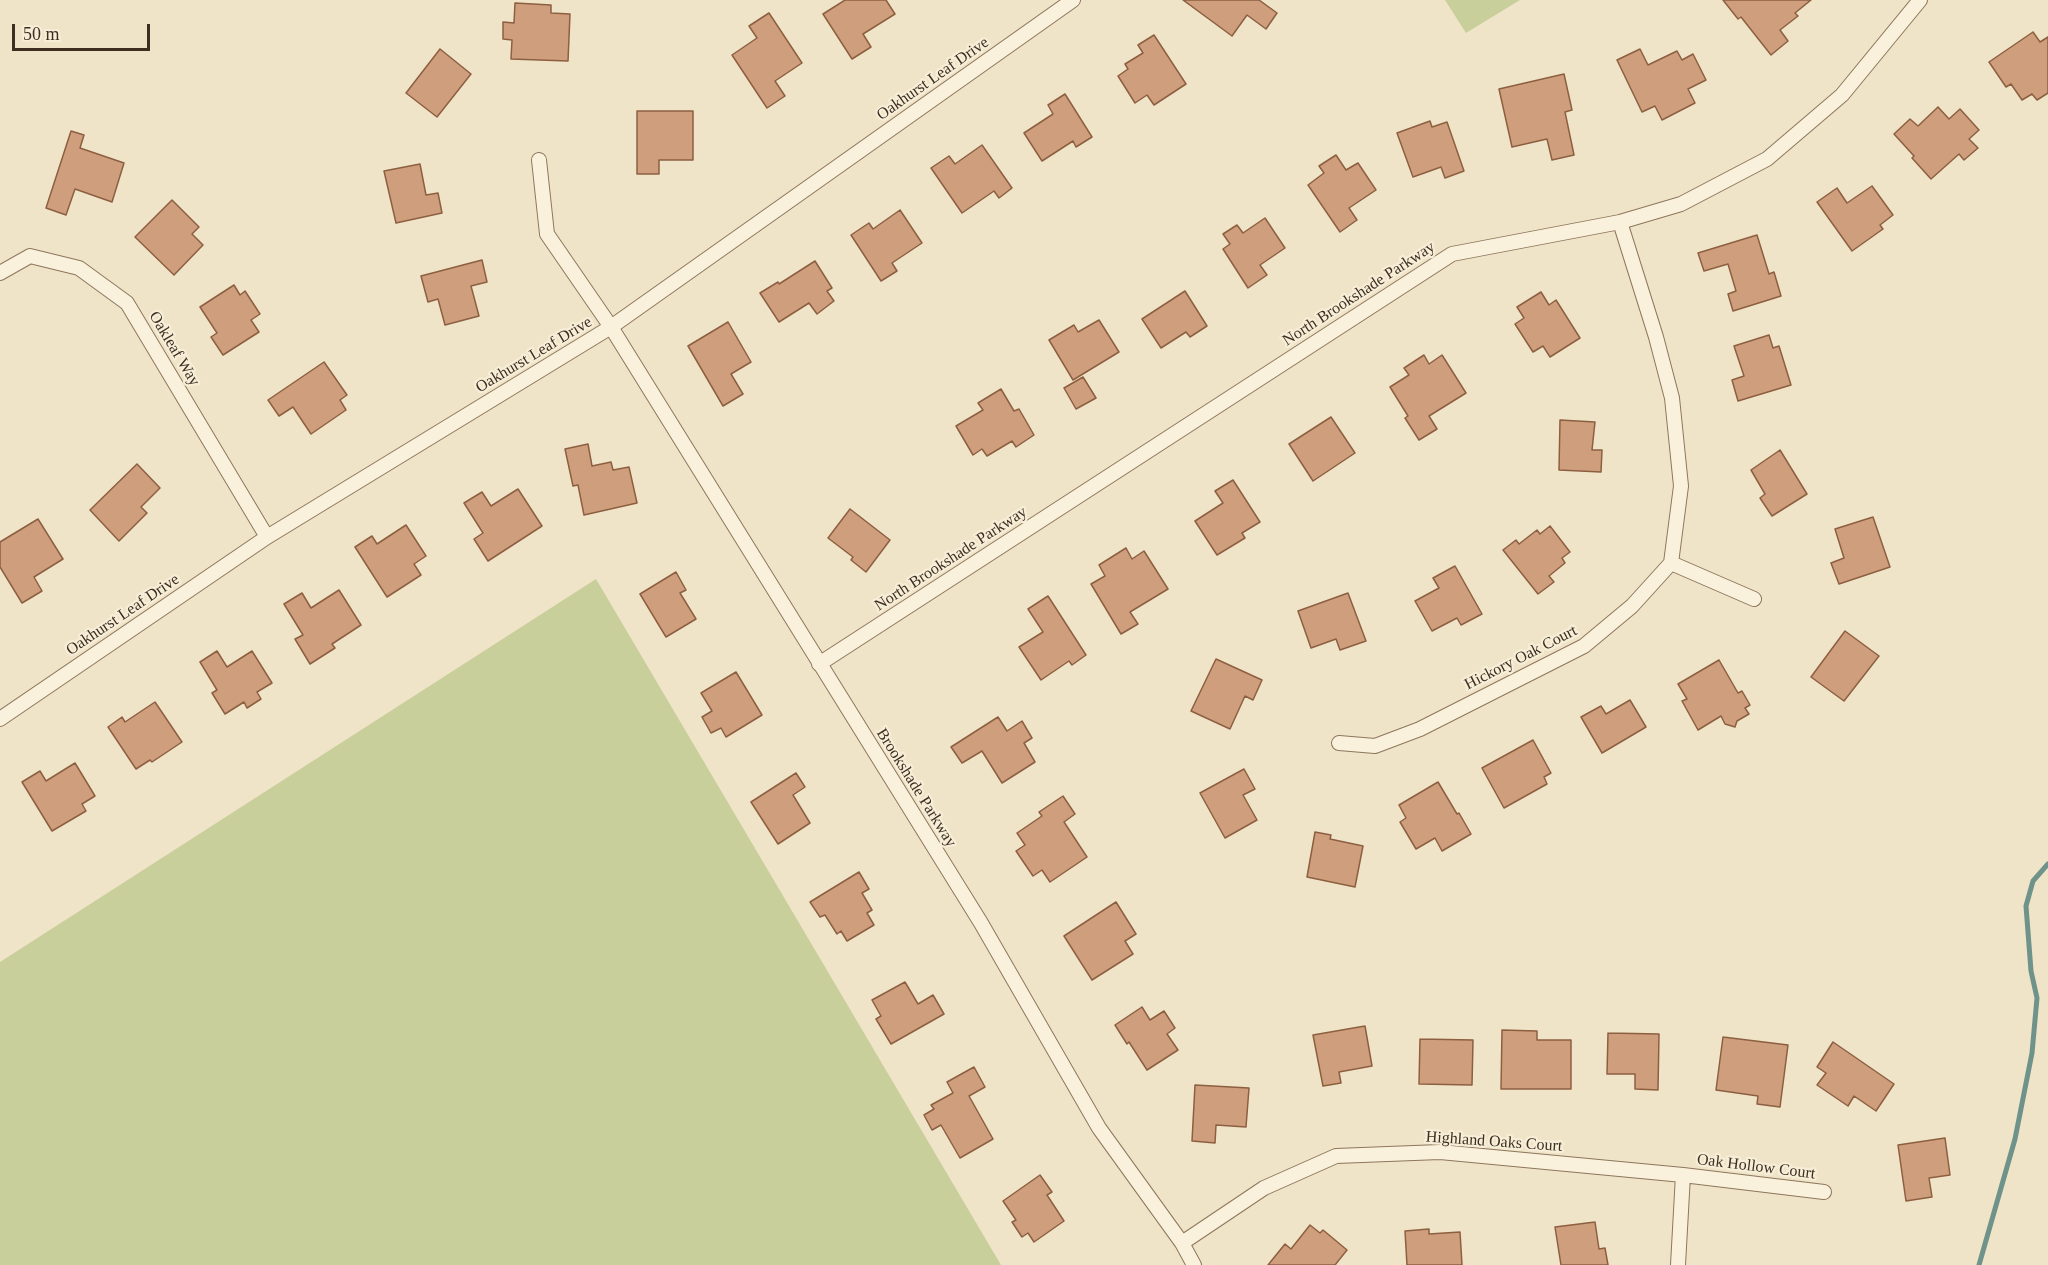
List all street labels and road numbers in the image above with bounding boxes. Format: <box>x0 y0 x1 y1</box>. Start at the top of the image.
street label: Oakhurst Leaf Drive <box>873 33 993 125</box>
street label: North Brookshade Parkway <box>1279 238 1439 350</box>
street label: Oakleaf Way <box>144 308 204 390</box>
street label: Oakhurst Leaf Drive <box>472 313 596 397</box>
street label: North Brookshade Parkway <box>871 503 1031 615</box>
street label: Oakhurst Leaf Drive <box>63 570 183 660</box>
street label: Hickory Oak Court <box>1462 621 1580 695</box>
street label: Brookshade Parkway <box>872 725 960 851</box>
street label: Highland Oaks Court <box>1425 1128 1563 1156</box>
street label: Oak Hollow Court <box>1696 1150 1816 1184</box>

